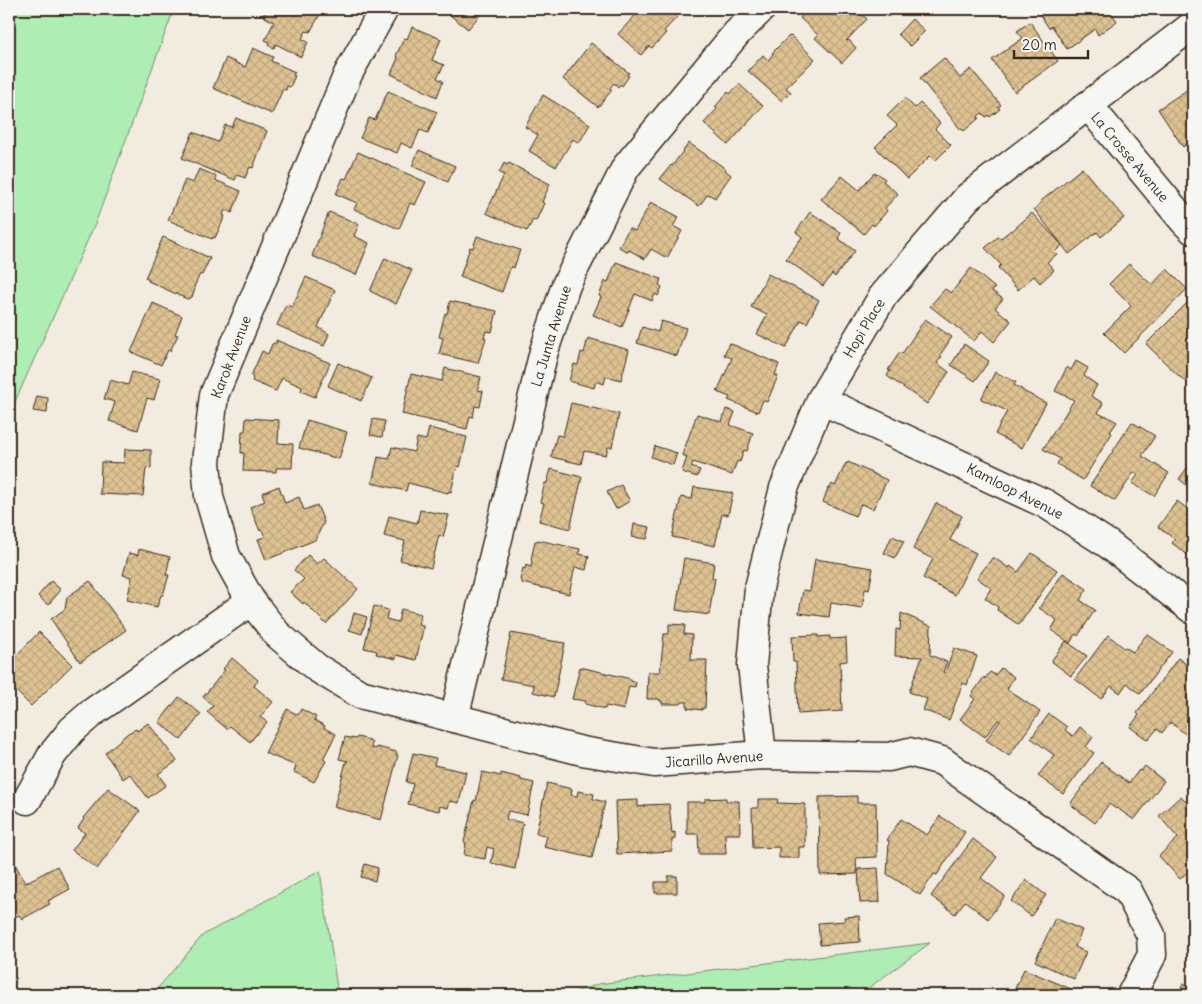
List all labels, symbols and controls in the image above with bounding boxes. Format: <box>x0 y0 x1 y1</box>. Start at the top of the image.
scale bar <box>1014 28 1088 60</box>
text: 20 m <box>1022 35 1057 54</box>
street label: La Crosse Avenue <box>1087 108 1173 206</box>
street label: La Junta Avenue <box>527 283 575 389</box>
street label: Hopi Place <box>839 295 889 361</box>
street label: Karok Avenue <box>207 313 255 401</box>
street label: Kamloop Avenue <box>964 459 1066 523</box>
street label: Jicarillo Avenue <box>664 747 764 771</box>

